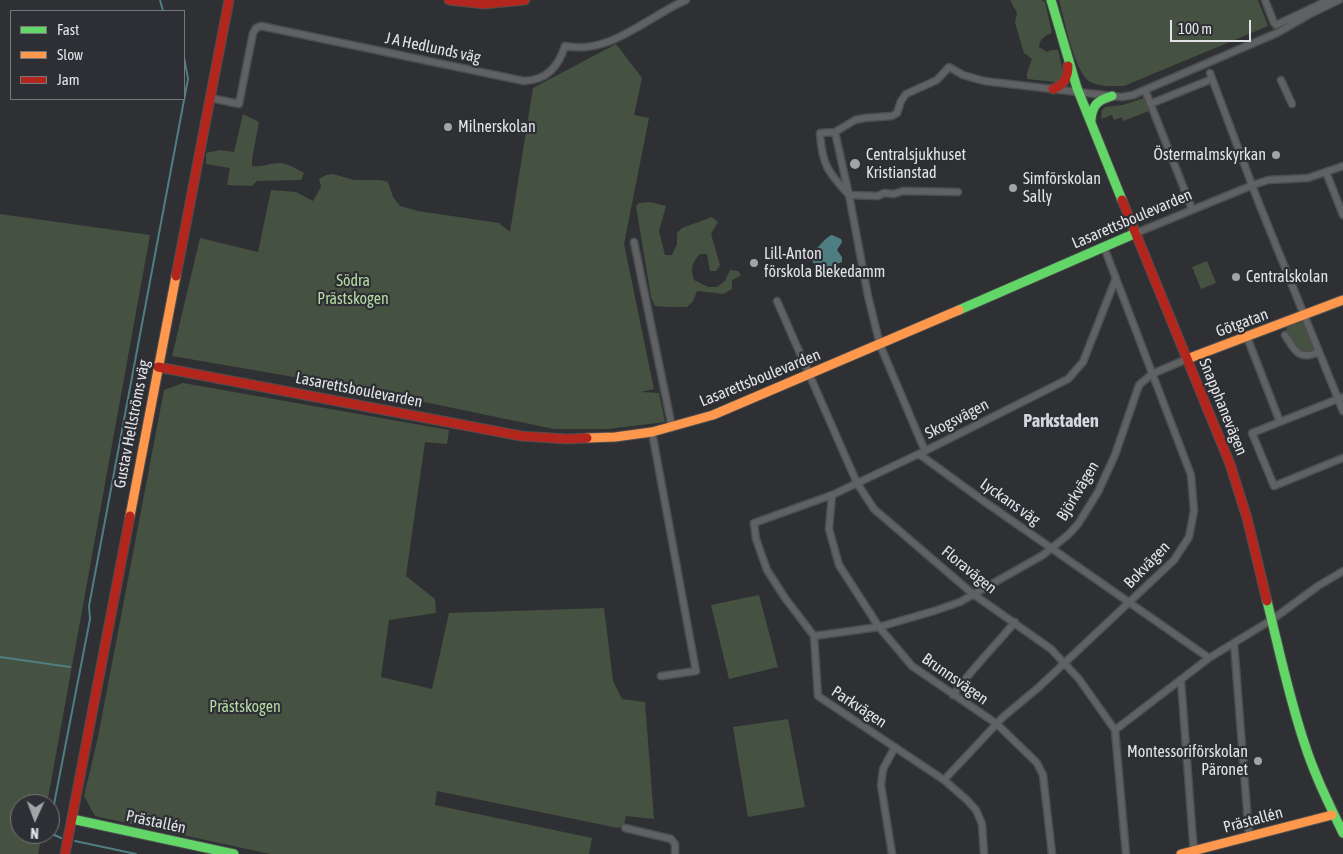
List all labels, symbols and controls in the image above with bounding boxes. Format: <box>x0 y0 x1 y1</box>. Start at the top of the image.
legend <box>10 10 185 100</box>
scale bar <box>1173 10 1254 42</box>
text: 100 m <box>1178 20 1212 37</box>
text: Fast <box>57 21 79 38</box>
street label: J A Hedlunds väg <box>383 28 483 68</box>
text: Slow <box>57 46 83 63</box>
text: Jam <box>57 71 80 88</box>
place label: Milnerskolan <box>458 117 536 137</box>
marker: Milnerskolan <box>442 121 454 133</box>
place label: Centralsjukhuset Kristianstad <box>866 145 966 183</box>
place label: Östermalmskyrkan <box>1154 145 1266 165</box>
marker: Östermalmskyrkan <box>1270 149 1282 161</box>
marker: Centralsjukhuset Kristianstad <box>848 157 862 171</box>
place label: Simförskolan Sally <box>1023 169 1101 207</box>
marker: Simförskolan Sally <box>1007 182 1019 194</box>
street label: Lasarettsboulevarden <box>1069 185 1195 253</box>
place label: Lill-Anton förskola Blekedamm <box>764 244 885 282</box>
marker: Lill-Anton förskola Blekedamm <box>748 257 760 269</box>
place label: Centralskolan <box>1246 267 1328 287</box>
park label: Södra Prästskogen <box>317 271 389 309</box>
marker: Centralskolan <box>1230 271 1242 283</box>
street label: Götgatan <box>1213 305 1271 341</box>
street label: Lasarettsboulevarden <box>697 345 823 411</box>
street label: Snapphanevägen <box>1195 356 1251 458</box>
street label: Gustav Hellströms väg <box>110 358 154 490</box>
street label: Lasarettsboulevarden <box>294 368 424 412</box>
street label: Skogsvägen <box>922 395 992 443</box>
district label: Parkstaden <box>1023 410 1099 432</box>
street label: Björkvägen <box>1053 458 1103 524</box>
street label: Lyckans väg <box>976 474 1044 530</box>
street label: Bokvägen <box>1120 538 1174 592</box>
street label: Floravägen <box>938 542 1000 598</box>
street label: Brunnsvägen <box>918 649 992 709</box>
street label: Parkvägen <box>828 682 890 732</box>
park label: Prästskogen <box>209 697 281 717</box>
place label: Montessoriförskolan Päronet <box>1127 742 1248 780</box>
marker: Montessoriförskolan Päronet <box>1252 755 1264 767</box>
north arrow <box>10 794 60 844</box>
street label: Prästallén <box>1221 803 1285 837</box>
street label: Prästallén <box>124 806 188 838</box>
text: N <box>30 825 39 841</box>

